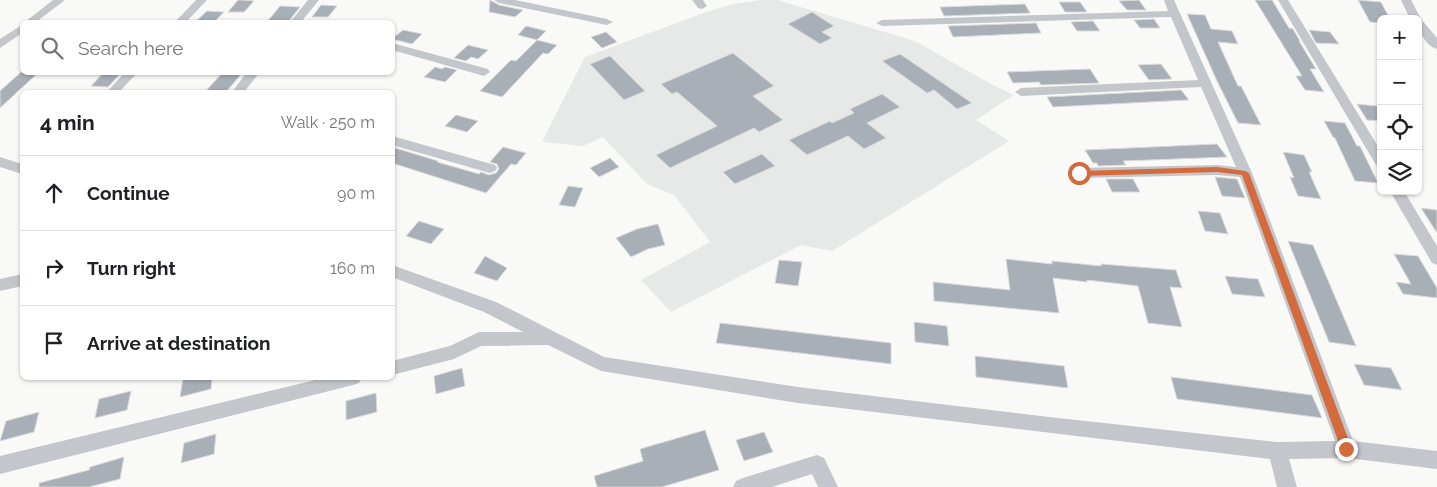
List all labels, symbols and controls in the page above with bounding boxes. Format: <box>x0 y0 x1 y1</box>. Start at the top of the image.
map controls <box>1377 15 1422 195</box>
button: + <box>1377 15 1422 60</box>
search box <box>20 20 395 75</box>
icon: search <box>38 34 66 62</box>
text: Search here <box>78 37 184 59</box>
button: − <box>1377 60 1422 105</box>
button: locate <box>1377 105 1422 150</box>
text: 4 min <box>40 110 95 135</box>
text: Walk · 250 m <box>281 113 375 132</box>
button: layers <box>1377 150 1422 195</box>
route start <box>1068 162 1091 185</box>
icon: ahead <box>40 179 68 207</box>
text: Continue <box>87 182 170 204</box>
text: 90 m <box>337 184 375 203</box>
icon: right <box>40 254 68 282</box>
text: Turn right <box>87 257 176 279</box>
text: 160 m <box>330 259 375 278</box>
icon: arrive <box>40 329 68 357</box>
text: Arrive at destination <box>87 332 271 354</box>
route end <box>1335 438 1358 461</box>

